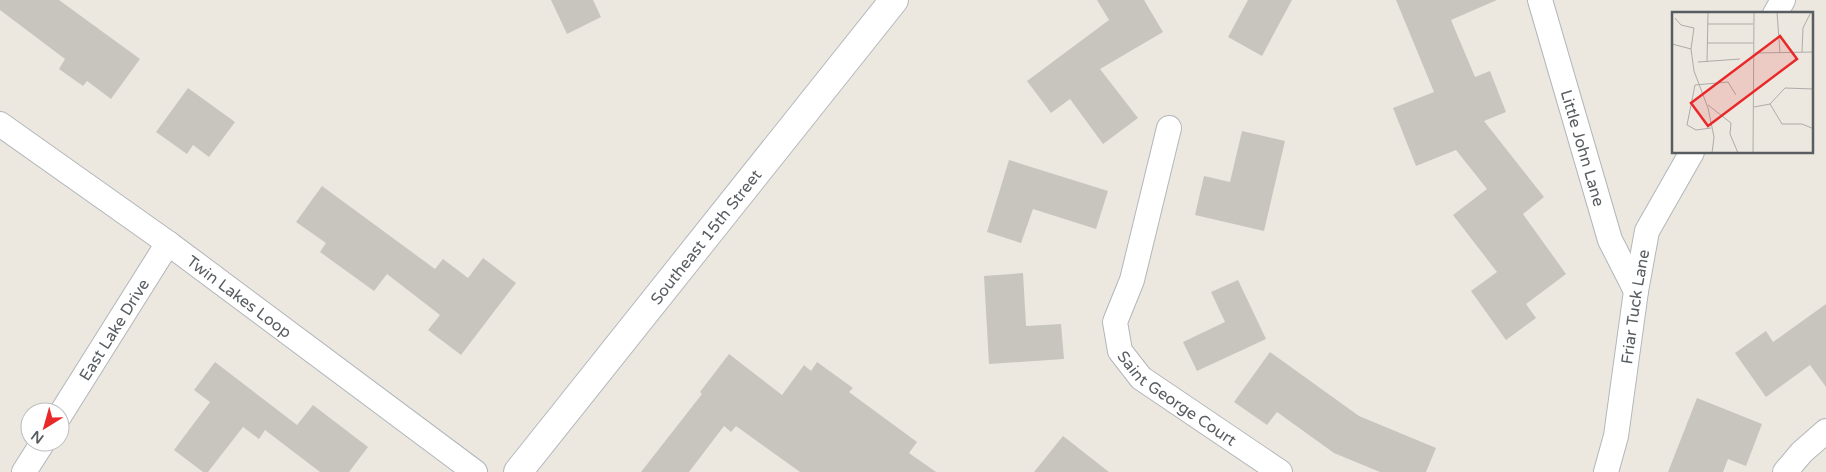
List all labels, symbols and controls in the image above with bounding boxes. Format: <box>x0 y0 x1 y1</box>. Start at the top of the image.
inset map <box>1672 12 1814 154</box>
street label: Little John Lane <box>1556 87 1609 209</box>
street label: Southeast 15th Street <box>646 166 766 309</box>
street label: Friar Tuck Lane <box>1617 248 1654 365</box>
street label: Twin Lakes Loop <box>182 251 295 343</box>
street label: East Lake Drive <box>75 275 154 385</box>
street label: Saint George Court <box>1113 347 1240 451</box>
north arrow <box>20 402 70 452</box>
text: N <box>28 427 47 447</box>

